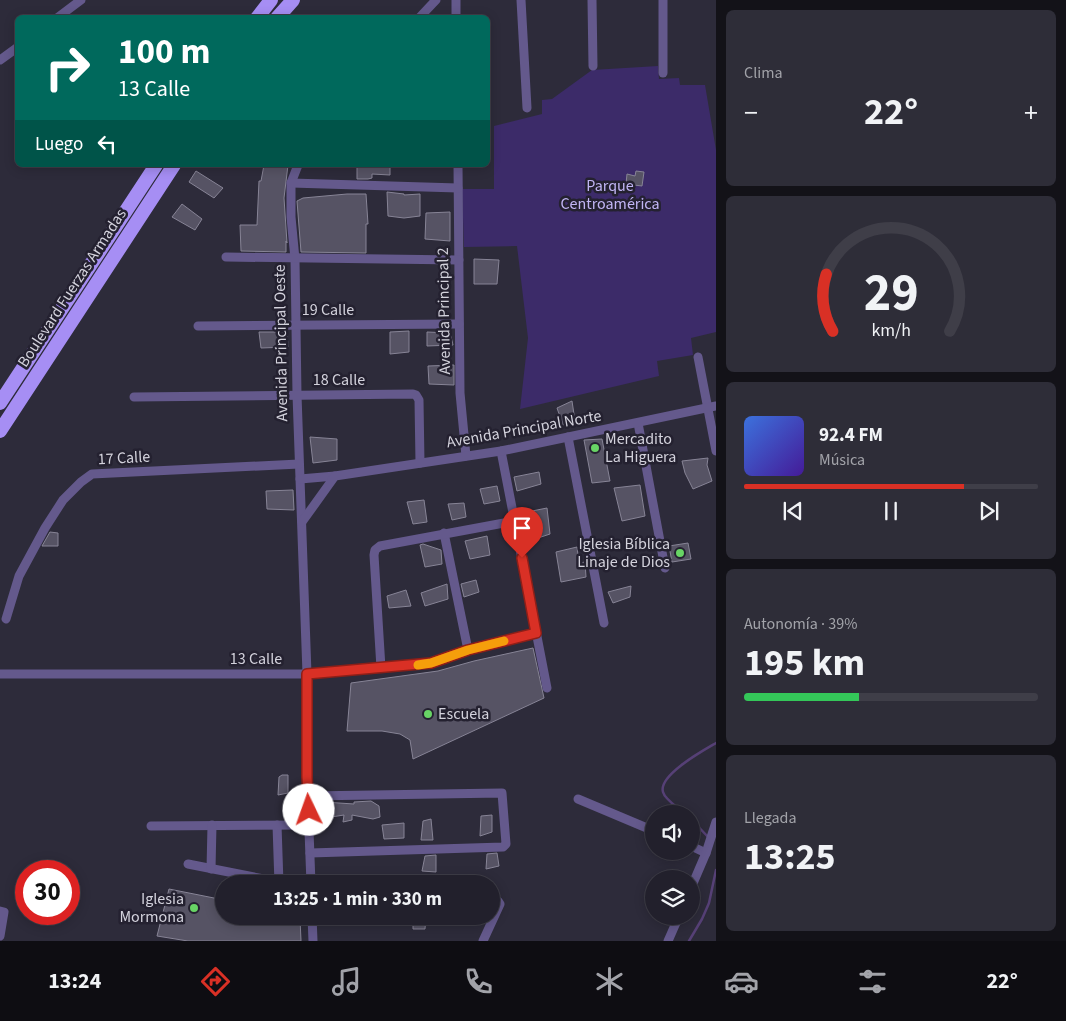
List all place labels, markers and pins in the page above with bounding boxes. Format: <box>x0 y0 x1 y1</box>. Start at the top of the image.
place label: Mercadito La Higuera <box>605 428 676 468</box>
marker: Mercadito La Higuera <box>589 442 601 454</box>
pin <box>501 507 543 558</box>
place label: Iglesia Bíblica Linaje de Dios <box>577 533 670 573</box>
marker: Iglesia Bíblica Linaje de Dios <box>674 547 686 559</box>
place label: Escuela <box>438 703 489 725</box>
marker: Escuela <box>422 708 434 720</box>
place label: Iglesia Mormona <box>119 888 184 928</box>
marker: Iglesia Mormona <box>188 902 200 914</box>

